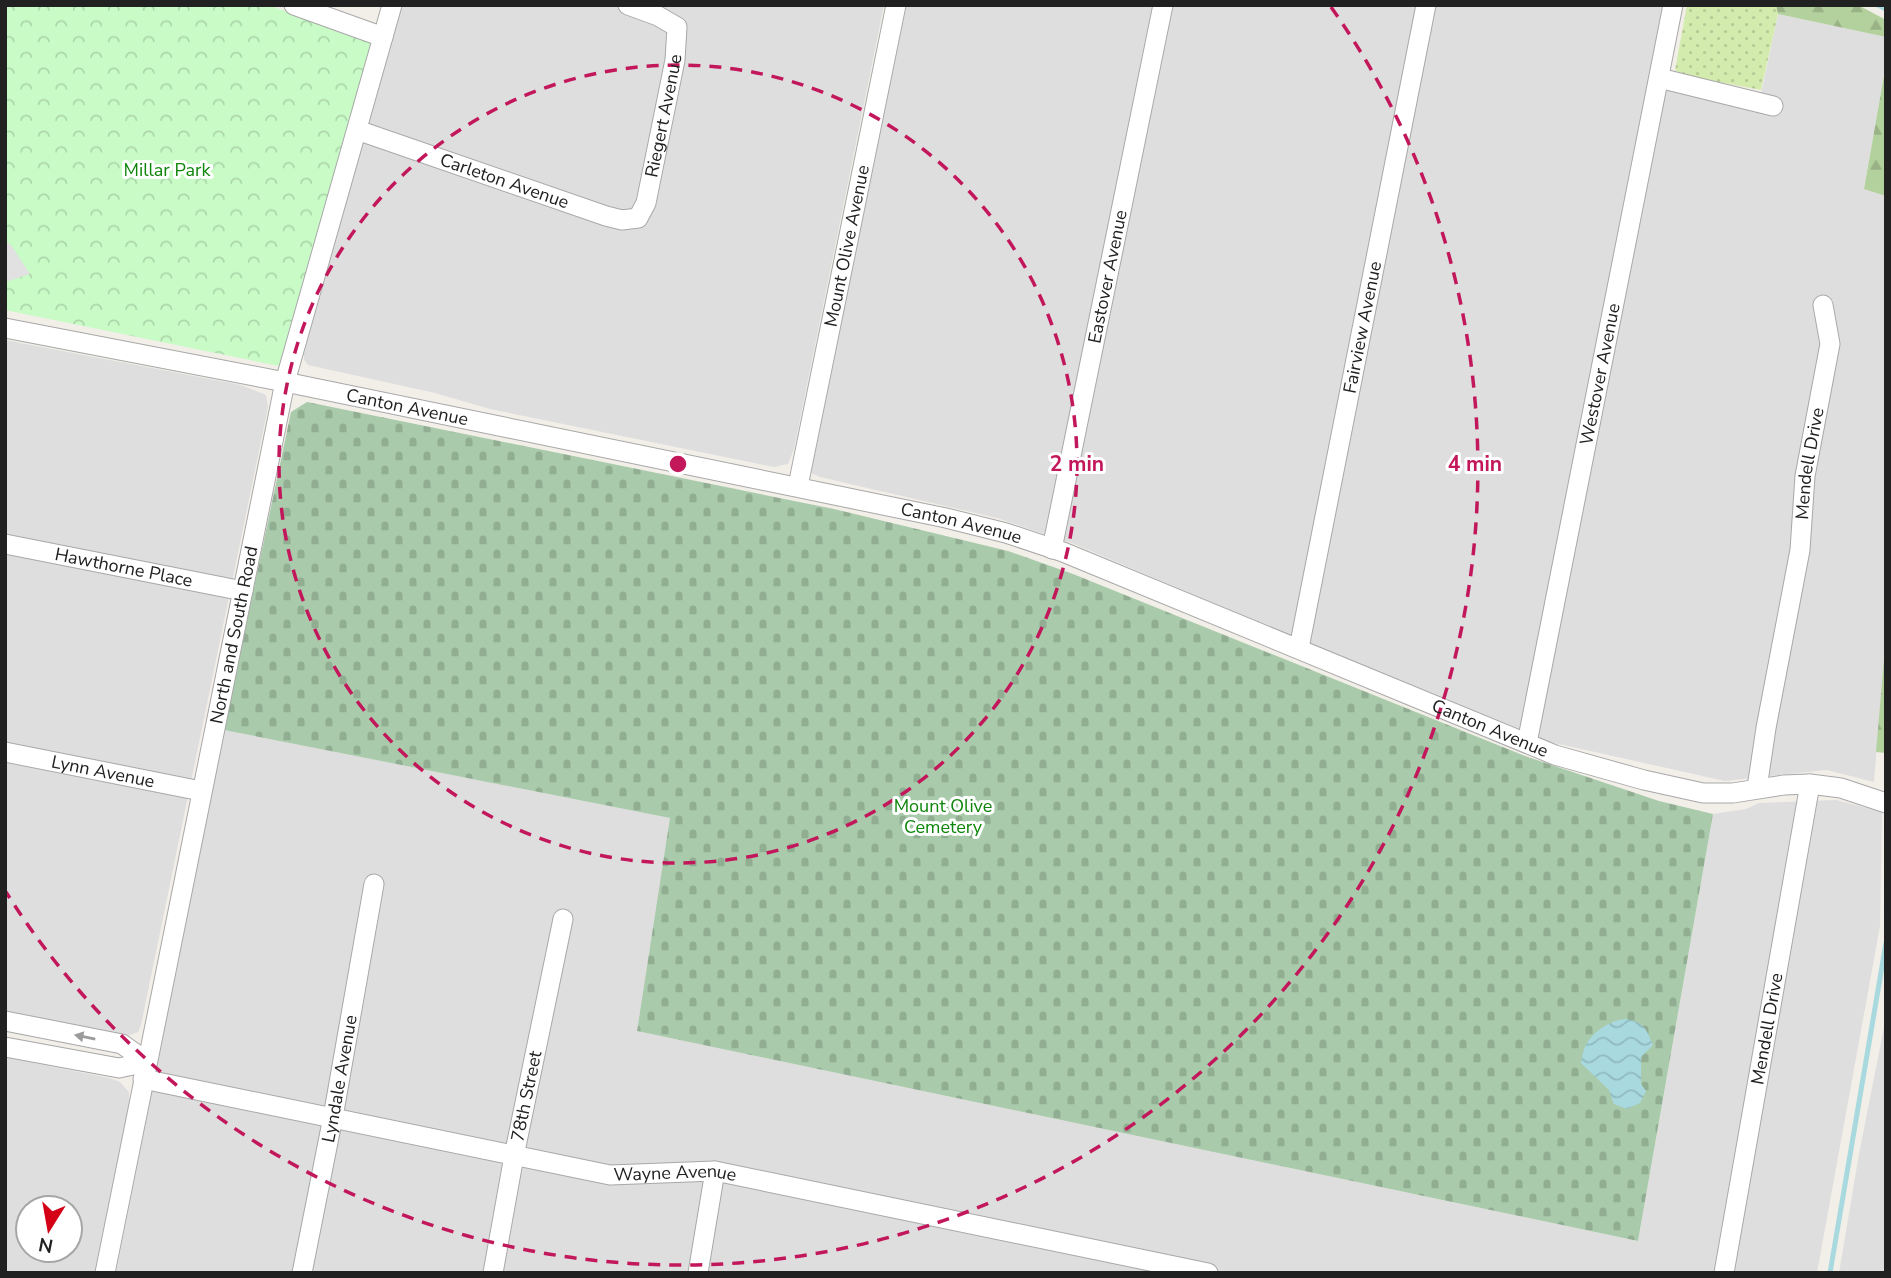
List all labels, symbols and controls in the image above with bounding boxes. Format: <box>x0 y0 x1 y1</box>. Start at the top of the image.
street label: Riegert Avenue <box>639 54 687 180</box>
street label: Carleton Avenue <box>437 148 572 214</box>
park label: Millar Park <box>124 158 211 182</box>
street label: Mount Olive Avenue <box>819 163 875 329</box>
street label: Eastover Avenue <box>1082 208 1133 345</box>
street label: Fairview Avenue <box>1338 259 1387 395</box>
street label: Westover Avenue <box>1574 301 1626 447</box>
street label: Canton Avenue <box>344 383 470 431</box>
street label: Mendell Drive <box>1790 405 1830 520</box>
text: 2 min <box>1050 450 1104 478</box>
text: 4 min <box>1448 450 1502 478</box>
centre of rings <box>666 452 690 476</box>
street label: Canton Avenue <box>899 497 1025 549</box>
street label: Hawthorne Place <box>53 542 195 593</box>
street label: North and South Road <box>204 544 264 726</box>
street label: Canton Avenue <box>1428 693 1552 763</box>
street label: Lynn Avenue <box>49 750 157 793</box>
park label: Mount Olive Cemetery <box>894 794 992 839</box>
street label: Mendell Drive <box>1745 971 1789 1087</box>
street label: Lyndale Avenue <box>316 1013 363 1145</box>
one-way arrow <box>74 1031 96 1042</box>
street label: 78th Street <box>505 1048 548 1144</box>
street label: Wayne Avenue <box>613 1159 739 1187</box>
north arrow <box>14 1194 84 1264</box>
text: N <box>36 1231 55 1259</box>

